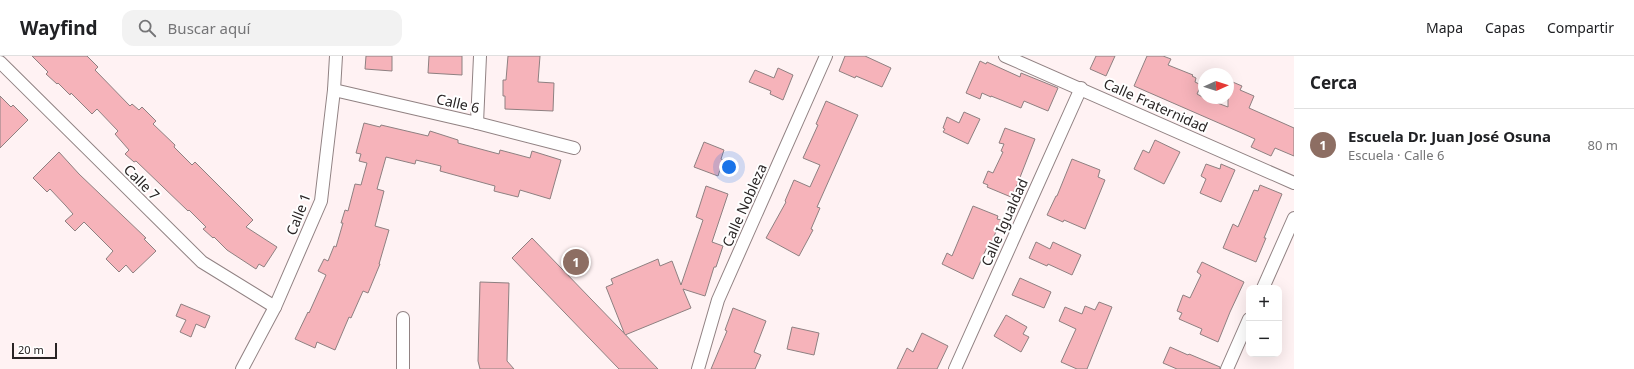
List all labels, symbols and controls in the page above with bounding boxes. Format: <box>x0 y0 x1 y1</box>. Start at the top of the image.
search box <box>122 10 402 46</box>
text: Wayfind <box>20 15 98 41</box>
icon: search <box>136 17 158 39</box>
text: Buscar aquí <box>168 18 250 38</box>
text: Mapa <box>1426 18 1463 37</box>
text: Capas <box>1485 18 1525 37</box>
text: Compartir <box>1547 18 1614 37</box>
north arrow <box>1198 68 1234 104</box>
text: Cerca <box>1310 71 1357 94</box>
street label: Calle Fraternidad <box>1101 74 1211 136</box>
street label: Calle 6 <box>435 89 481 117</box>
text: Escuela Dr. Juan José Osuna <box>1348 126 1551 146</box>
text: 1 <box>1319 136 1327 154</box>
text: 80 m <box>1588 136 1618 154</box>
text: Escuela · Calle 6 <box>1348 146 1444 164</box>
your location <box>719 157 739 177</box>
street label: Calle 7 <box>120 160 164 204</box>
street label: Calle Nobleza <box>717 160 771 250</box>
street label: Calle Igualdad <box>976 175 1032 269</box>
street label: Calle 1 <box>281 190 315 238</box>
pin: 1 <box>563 247 589 277</box>
map controls <box>1246 285 1282 357</box>
button: + <box>1246 285 1282 321</box>
button: − <box>1246 321 1282 357</box>
scale bar <box>12 341 57 360</box>
text: 20 m <box>18 342 44 357</box>

